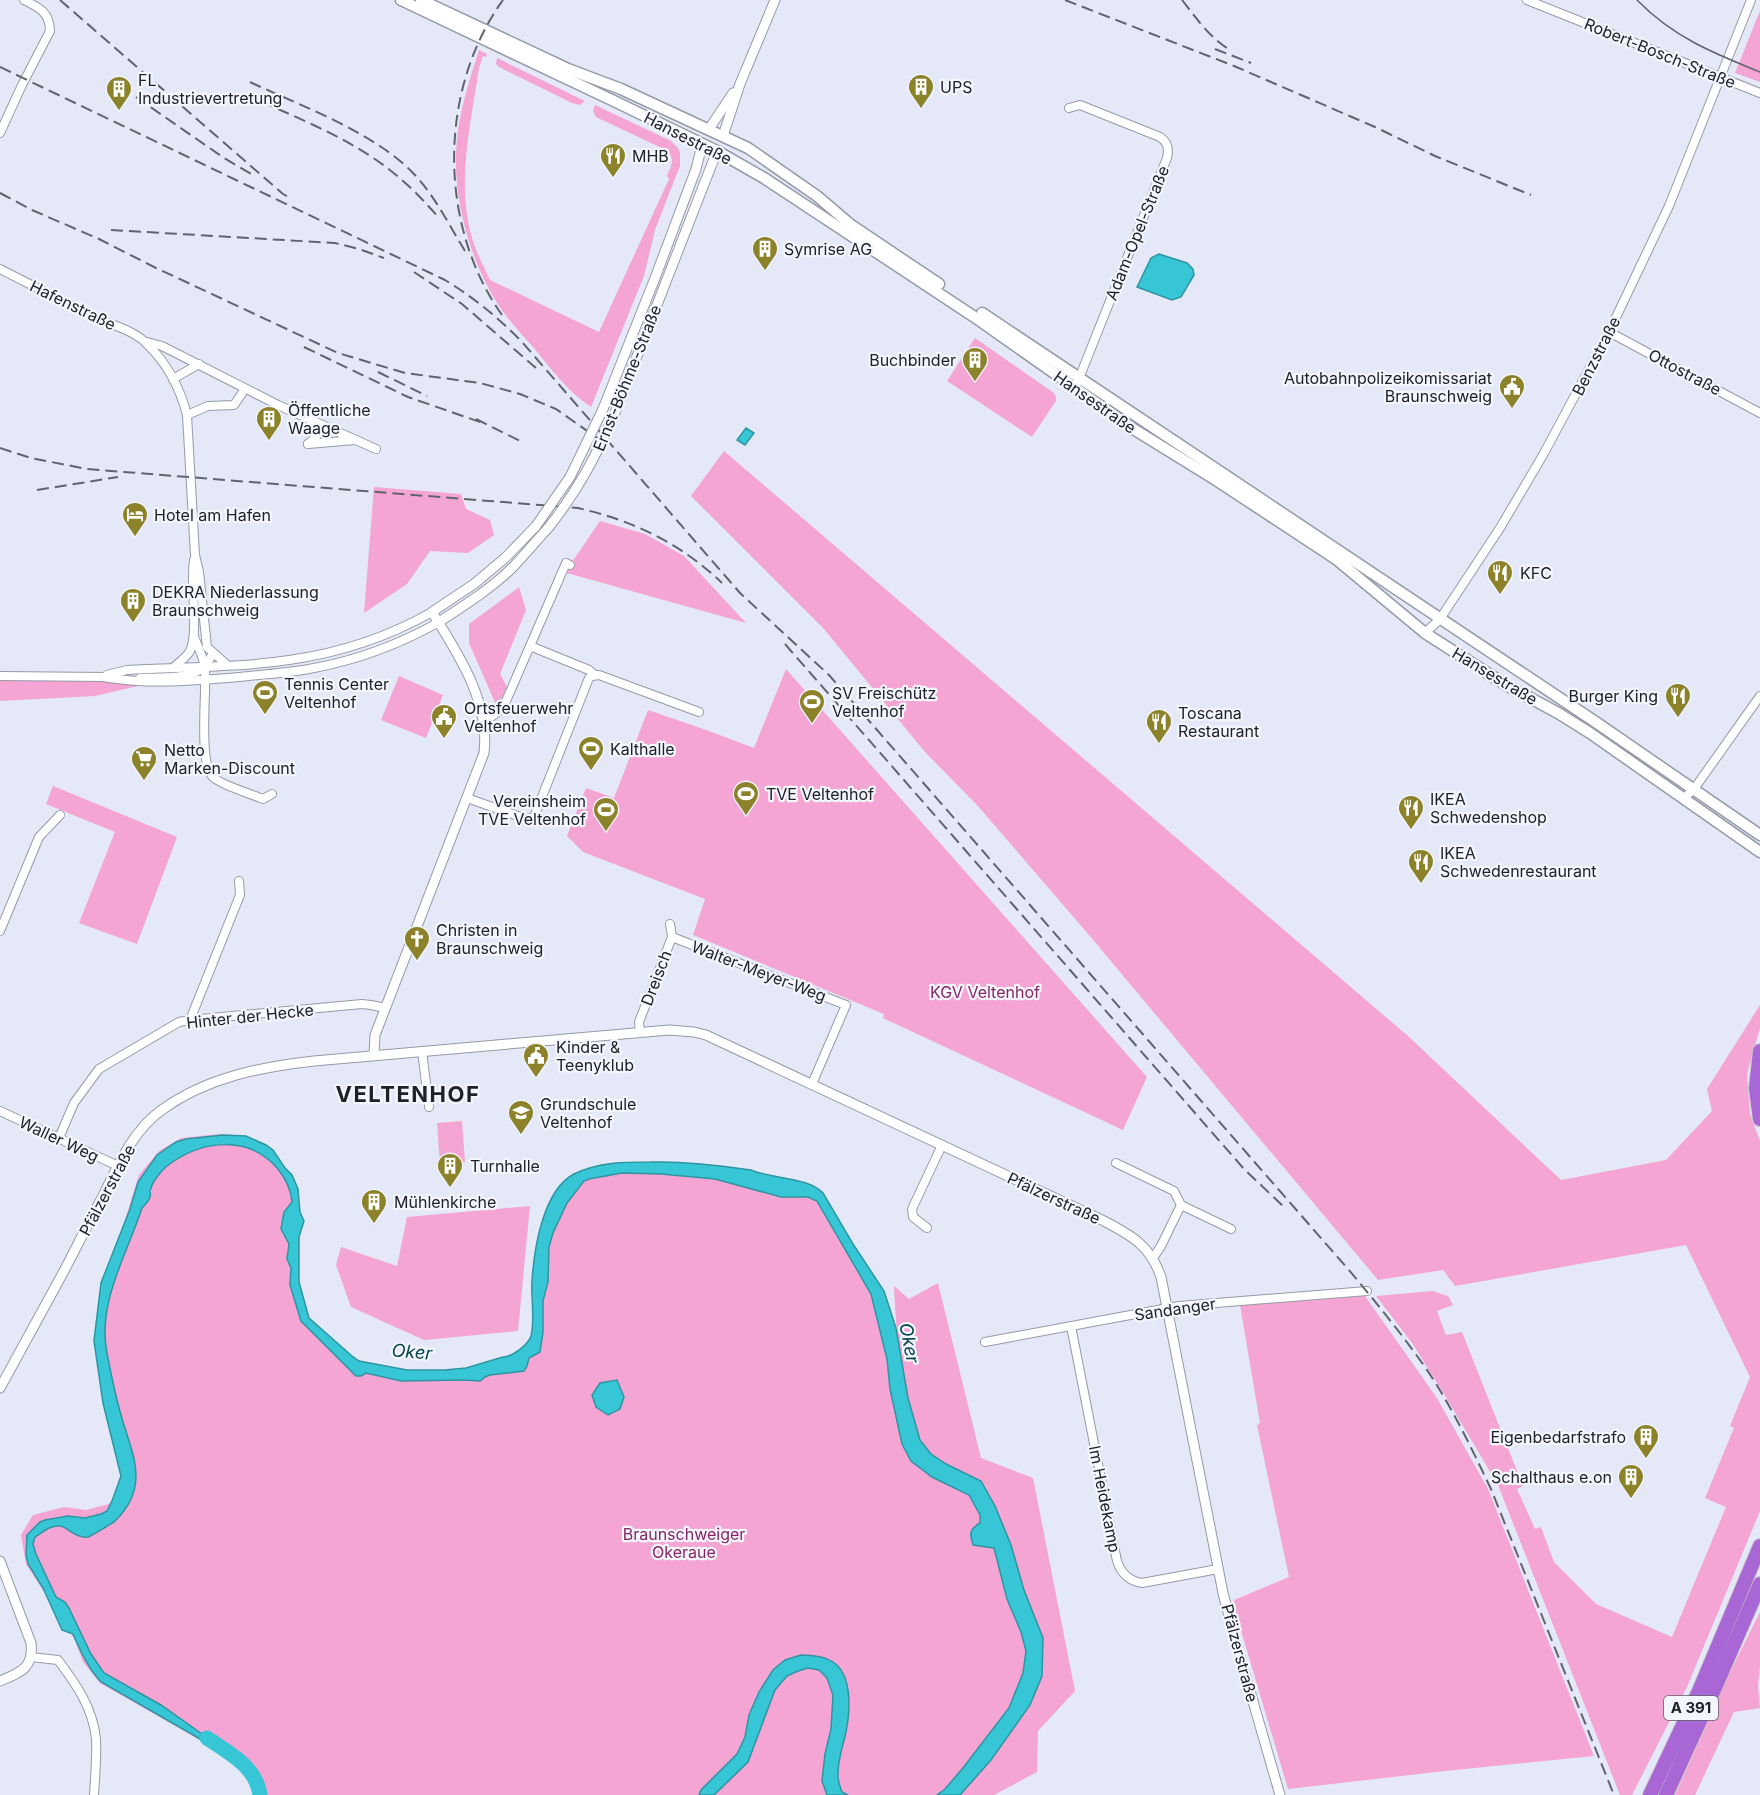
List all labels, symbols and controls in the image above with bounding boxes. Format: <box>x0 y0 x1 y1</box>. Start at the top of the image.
street label: Robert-Bosch-Straße <box>1581 13 1739 93</box>
place label: FL Industrievertretung <box>138 70 282 108</box>
building icon: UPS <box>906 72 936 110</box>
building icon: FL Industrievertretung <box>104 74 134 112</box>
place label: UPS <box>940 77 972 97</box>
street label: Hansestraße <box>641 107 735 169</box>
restaurant icon: MHB <box>598 141 628 179</box>
place label: MHB <box>632 146 669 166</box>
street label: Adam-Opel-Straße <box>1101 163 1173 303</box>
building icon: Symrise AG <box>750 234 780 272</box>
place label: Symrise AG <box>784 239 872 259</box>
street label: Hafenstraße <box>27 276 119 334</box>
street label: Ernst-Böhme-Straße <box>589 302 665 454</box>
street label: Benzstraße <box>1568 313 1624 399</box>
street label: Ottostraße <box>1645 344 1725 400</box>
building icon: Buchbinder <box>960 345 990 383</box>
place label: Buchbinder <box>869 350 956 370</box>
street label: Hansestraße <box>1050 366 1140 438</box>
place label: Autobahnpolizeikomissariat Braunschweig <box>1284 368 1492 406</box>
public building icon: Autobahnpolizeikomissariat Braunschweig <box>1497 372 1527 410</box>
place label: Öffentliche Waage <box>288 400 371 438</box>
building icon: Öffentliche Waage <box>254 404 284 442</box>
hotel icon: Hotel am Hafen <box>120 500 150 538</box>
place label: Hotel am Hafen <box>154 505 271 525</box>
restaurant icon: KFC <box>1485 558 1515 596</box>
place label: KFC <box>1520 563 1552 583</box>
place label: DEKRA Niederlassung Braunschweig <box>152 582 319 620</box>
building icon: DEKRA Niederlassung Braunschweig <box>118 586 148 624</box>
street label: Hansestraße <box>1449 643 1541 709</box>
place label: Tennis Center Veltenhof <box>284 674 389 712</box>
sports icon: Tennis Center Veltenhof <box>250 678 280 716</box>
restaurant icon: Burger King <box>1663 681 1693 719</box>
place label: SV Freischütz Veltenhof <box>832 683 936 721</box>
place label: Burger King <box>1569 686 1658 706</box>
sports icon: SV Freischütz Veltenhof <box>797 687 827 725</box>
place label: Ortsfeuerwehr Veltenhof <box>464 698 573 736</box>
public building icon: Ortsfeuerwehr Veltenhof <box>429 702 459 740</box>
place label: Toscana Restaurant <box>1178 703 1259 741</box>
restaurant icon: Toscana Restaurant <box>1144 707 1174 745</box>
sports icon: Kalthalle <box>576 734 606 772</box>
place label: Kalthalle <box>610 739 675 759</box>
place label: Netto Marken-Discount <box>164 740 295 778</box>
supermarket icon: Netto Marken-Discount <box>129 744 159 782</box>
sports icon: TVE Veltenhof <box>731 779 761 817</box>
place label: TVE Veltenhof <box>766 784 874 804</box>
place label: IKEA Schwedenshop <box>1430 789 1547 827</box>
place label: Vereinsheim TVE Veltenhof <box>478 791 586 829</box>
restaurant icon: IKEA Schwedenshop <box>1396 793 1426 831</box>
sports icon: Vereinsheim TVE Veltenhof <box>591 795 621 833</box>
place label: IKEA Schwedenrestaurant <box>1440 843 1597 881</box>
restaurant icon: IKEA Schwedenrestaurant <box>1406 847 1436 885</box>
place label: Christen in Braunschweig <box>436 920 543 958</box>
church icon: Christen in Braunschweig <box>402 924 432 962</box>
street label: Walter-Meyer-Weg <box>689 936 829 1006</box>
street label: Dreisch <box>636 948 676 1008</box>
park label: KGV Veltenhof <box>930 982 1040 1002</box>
street label: Hinter der Hecke <box>185 999 315 1033</box>
place label: Kinder & Teenyklub <box>556 1037 634 1075</box>
public building icon: Kinder & Teenyklub <box>521 1041 551 1079</box>
district label: VELTENHOF <box>336 1081 480 1107</box>
place label: Grundschule Veltenhof <box>540 1094 636 1132</box>
school or university icon: Grundschule Veltenhof <box>506 1098 536 1136</box>
street label: Waller Weg <box>16 1112 102 1166</box>
street label: Pfälzerstraße <box>75 1141 139 1239</box>
building icon: Turnhalle <box>435 1151 465 1189</box>
place label: Turnhalle <box>470 1156 540 1176</box>
street label: Pfälzerstraße <box>1004 1168 1104 1228</box>
building icon: Mühlenkirche <box>359 1187 389 1225</box>
place label: Mühlenkirche <box>394 1192 496 1212</box>
street label: Sandanger <box>1133 1293 1217 1325</box>
water label: Oker <box>895 1321 924 1366</box>
water label: Oker <box>391 1339 434 1364</box>
building icon: Eigenbedarfstrafo <box>1631 1422 1661 1460</box>
place label: Eigenbedarfstrafo <box>1490 1427 1626 1447</box>
street label: Im Heidekamp <box>1085 1444 1125 1554</box>
building icon: Schalthaus e.on <box>1616 1462 1646 1500</box>
place label: Schalthaus e.on <box>1491 1467 1612 1487</box>
park label: Braunschweiger Okeraue <box>623 1524 745 1562</box>
street label: Pfälzerstraße <box>1217 1602 1263 1704</box>
road number: A 391 <box>1664 1696 1718 1720</box>

